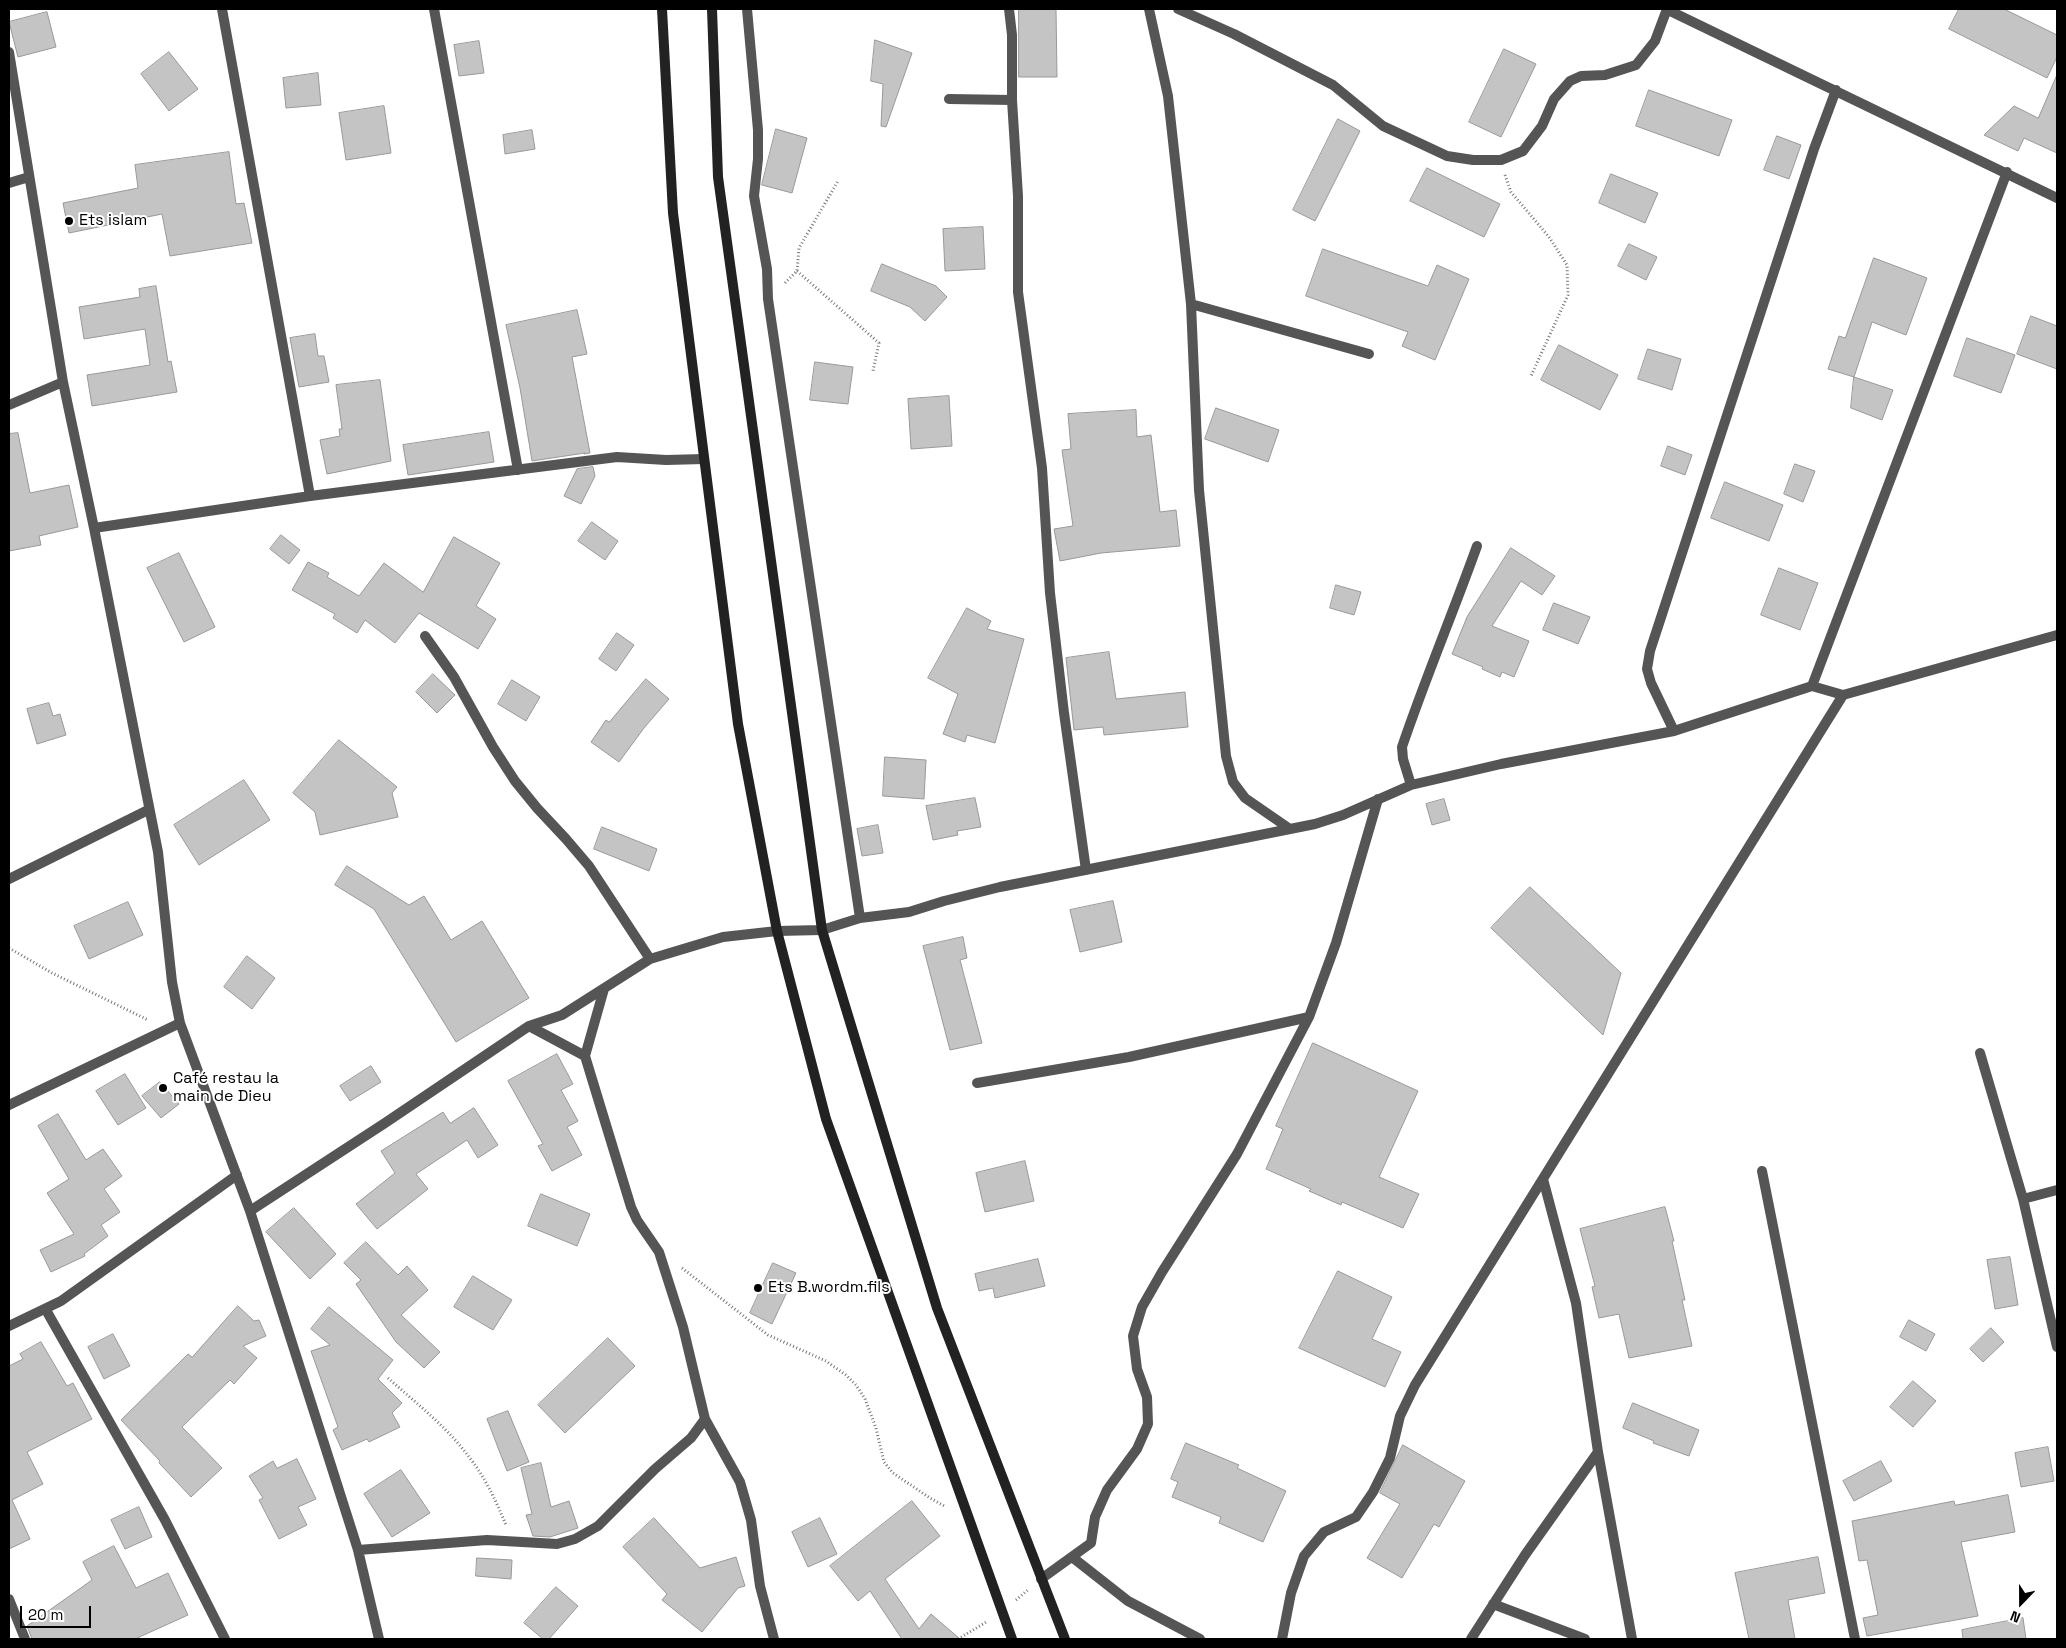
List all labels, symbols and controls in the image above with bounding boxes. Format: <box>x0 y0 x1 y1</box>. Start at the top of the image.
place label: Ets islam <box>79 211 147 231</box>
marker: Ets islam <box>63 215 75 227</box>
place label: Café restau la main de Dieu <box>173 1069 279 1107</box>
marker: Café restau la main de Dieu <box>157 1082 169 1094</box>
place label: Ets B.wordm.fils <box>768 1278 890 1298</box>
marker: Ets B.wordm.fils <box>752 1282 764 1294</box>
north arrow <box>1996 1578 2046 1628</box>
scale bar <box>22 1596 94 1628</box>
text: 20 m <box>28 1605 63 1624</box>
text: N <box>2008 1607 2023 1627</box>

